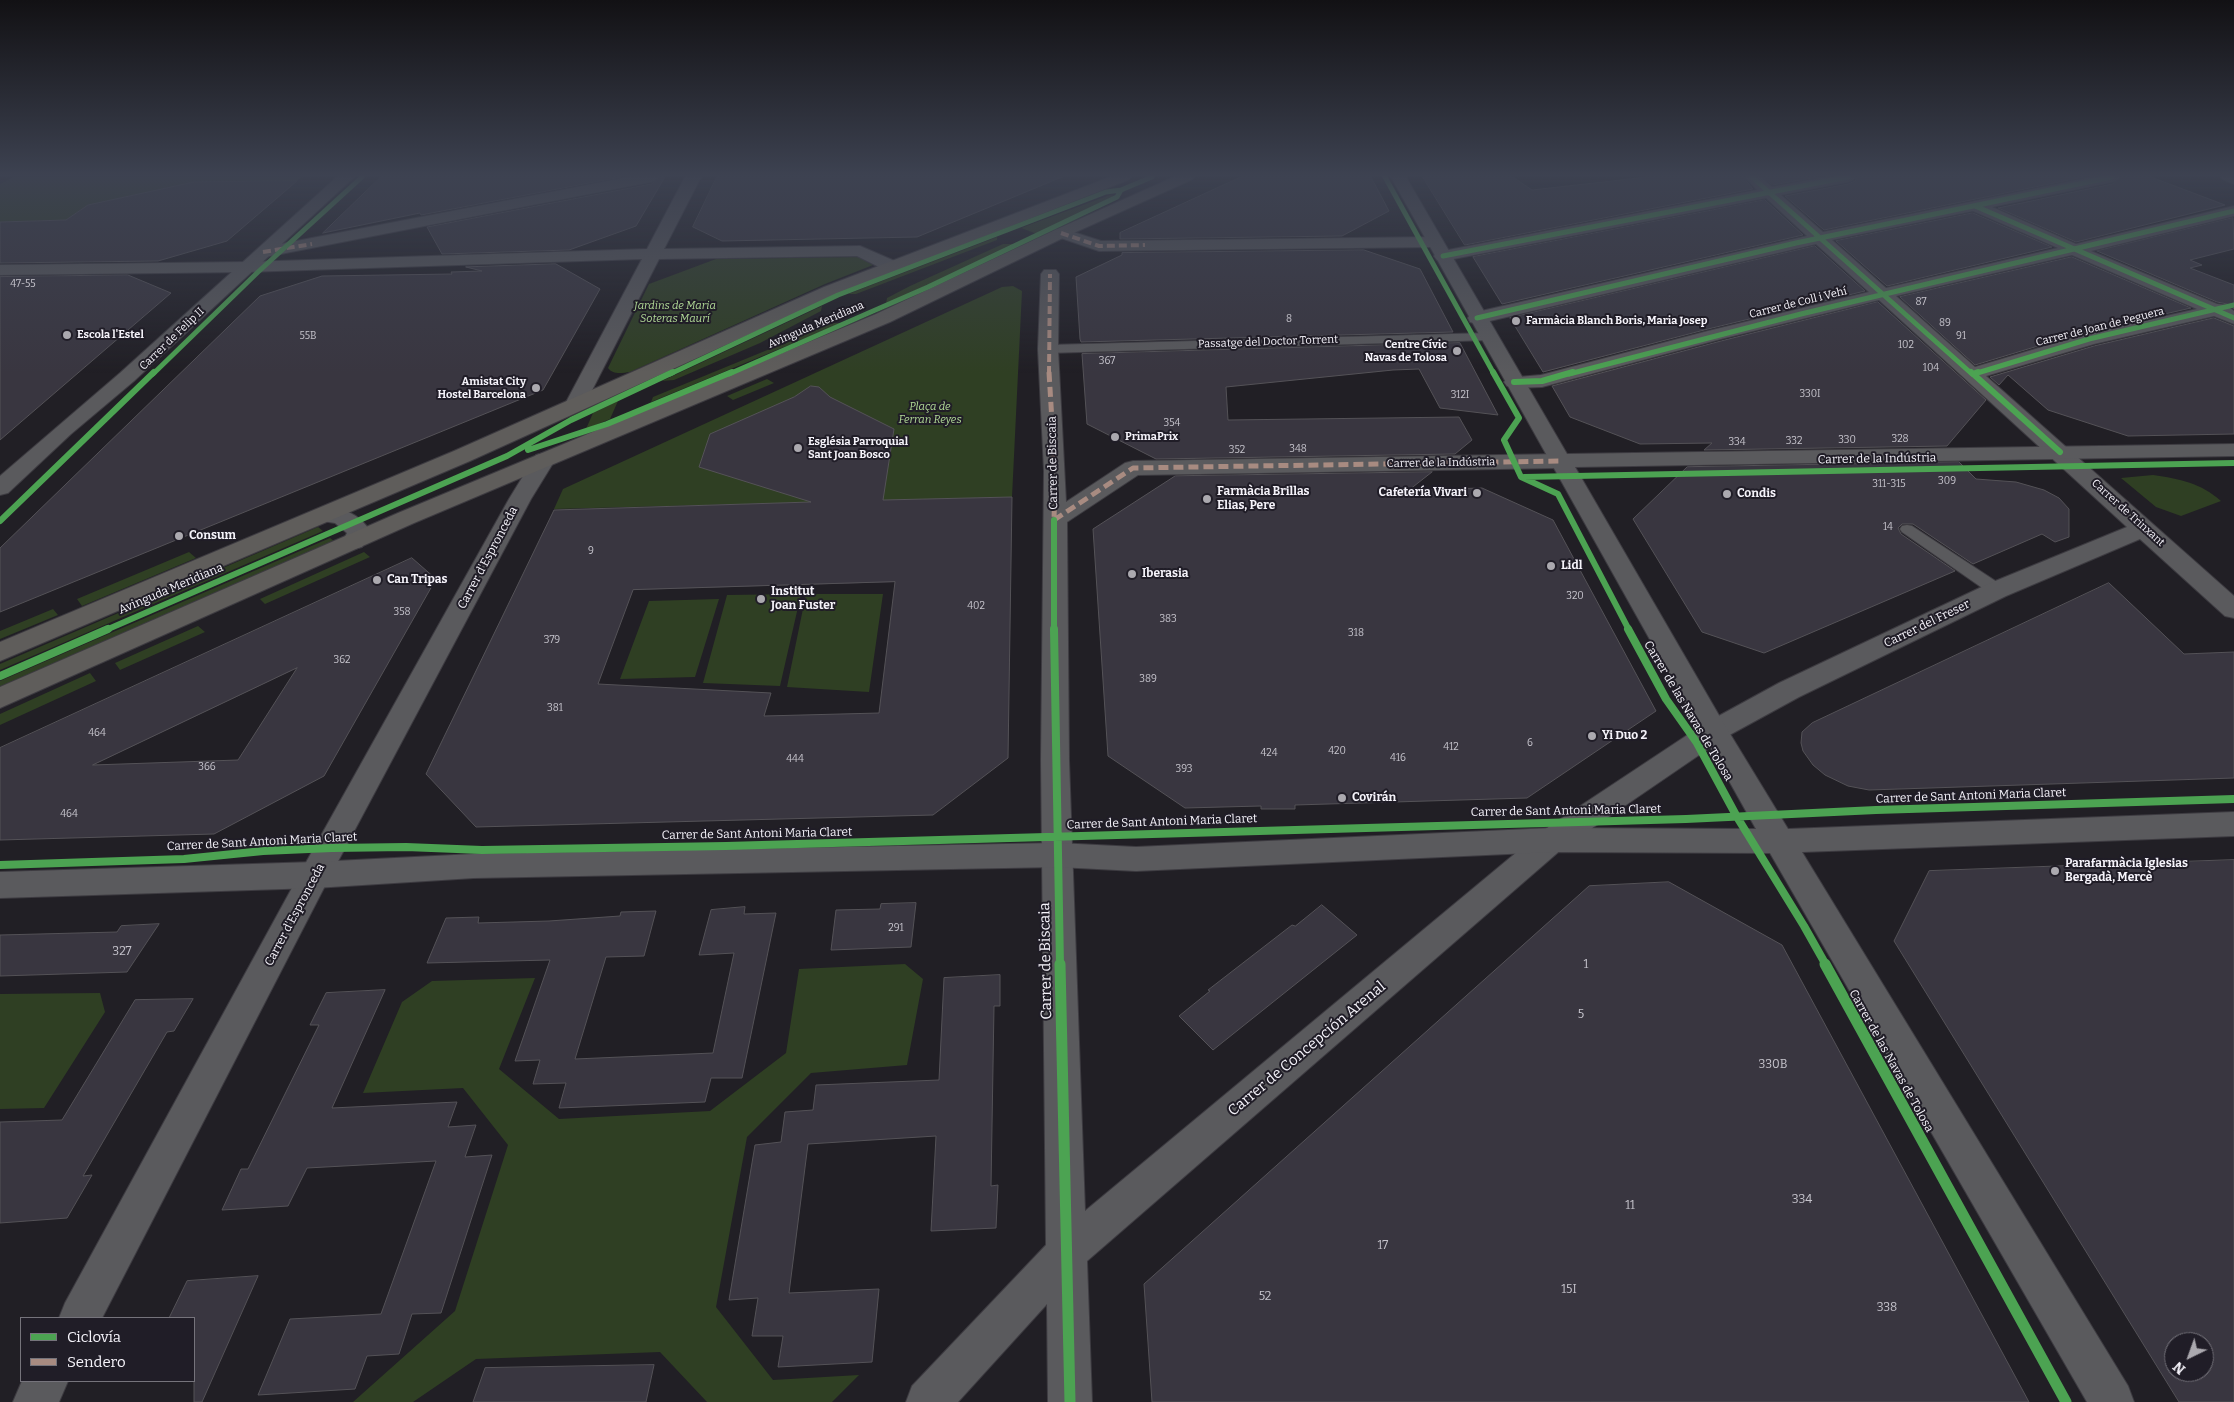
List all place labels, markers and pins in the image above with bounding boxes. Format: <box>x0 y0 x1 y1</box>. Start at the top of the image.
place label: Farmàcia Blanch Boris, Maria Josep <box>1526 314 1708 328</box>
marker: Farmàcia Blanch Boris, Maria Josep <box>1510 315 1522 327</box>
place label: Escola l'Estel <box>77 328 144 342</box>
marker: Escola l'Estel <box>61 329 73 341</box>
place label: Centre Cívic Navas de Tolosa <box>1365 338 1447 364</box>
marker: Centre Cívic Navas de Tolosa <box>1451 345 1463 357</box>
place label: Amistat City Hostel Barcelona <box>437 375 526 401</box>
marker: Amistat City Hostel Barcelona <box>530 382 542 394</box>
place label: PrimaPrix <box>1125 430 1178 444</box>
marker: PrimaPrix <box>1109 431 1121 443</box>
place label: Església Parroquial Sant Joan Bosco <box>808 435 908 461</box>
marker: Església Parroquial Sant Joan Bosco <box>792 442 804 454</box>
place label: Farmàcia Brillas Elias, Pere <box>1217 485 1310 513</box>
place label: Cafetería Vivari <box>1379 486 1467 500</box>
marker: Cafetería Vivari <box>1471 487 1483 499</box>
place label: Condis <box>1737 487 1776 501</box>
marker: Condis <box>1721 488 1733 500</box>
marker: Farmàcia Brillas Elias, Pere <box>1201 493 1213 505</box>
place label: Consum <box>189 529 236 543</box>
marker: Consum <box>173 530 185 542</box>
place label: Lidl <box>1561 559 1582 573</box>
marker: Lidl <box>1545 560 1557 572</box>
place label: Iberasia <box>1142 567 1188 581</box>
marker: Iberasia <box>1126 568 1138 580</box>
place label: Can Tripas <box>387 573 448 587</box>
marker: Can Tripas <box>371 574 383 586</box>
place label: Institut Joan Fuster <box>771 585 835 613</box>
marker: Institut Joan Fuster <box>755 593 767 605</box>
place label: Yi Duo 2 <box>1602 729 1647 743</box>
marker: Yi Duo 2 <box>1586 730 1598 742</box>
place label: Covirán <box>1352 791 1396 805</box>
marker: Covirán <box>1336 792 1348 804</box>
place label: Parafarmàcia Iglesias Bergadà, Mercè <box>2065 857 2188 885</box>
marker: Parafarmàcia Iglesias Bergadà, Mercè <box>2049 865 2061 877</box>

